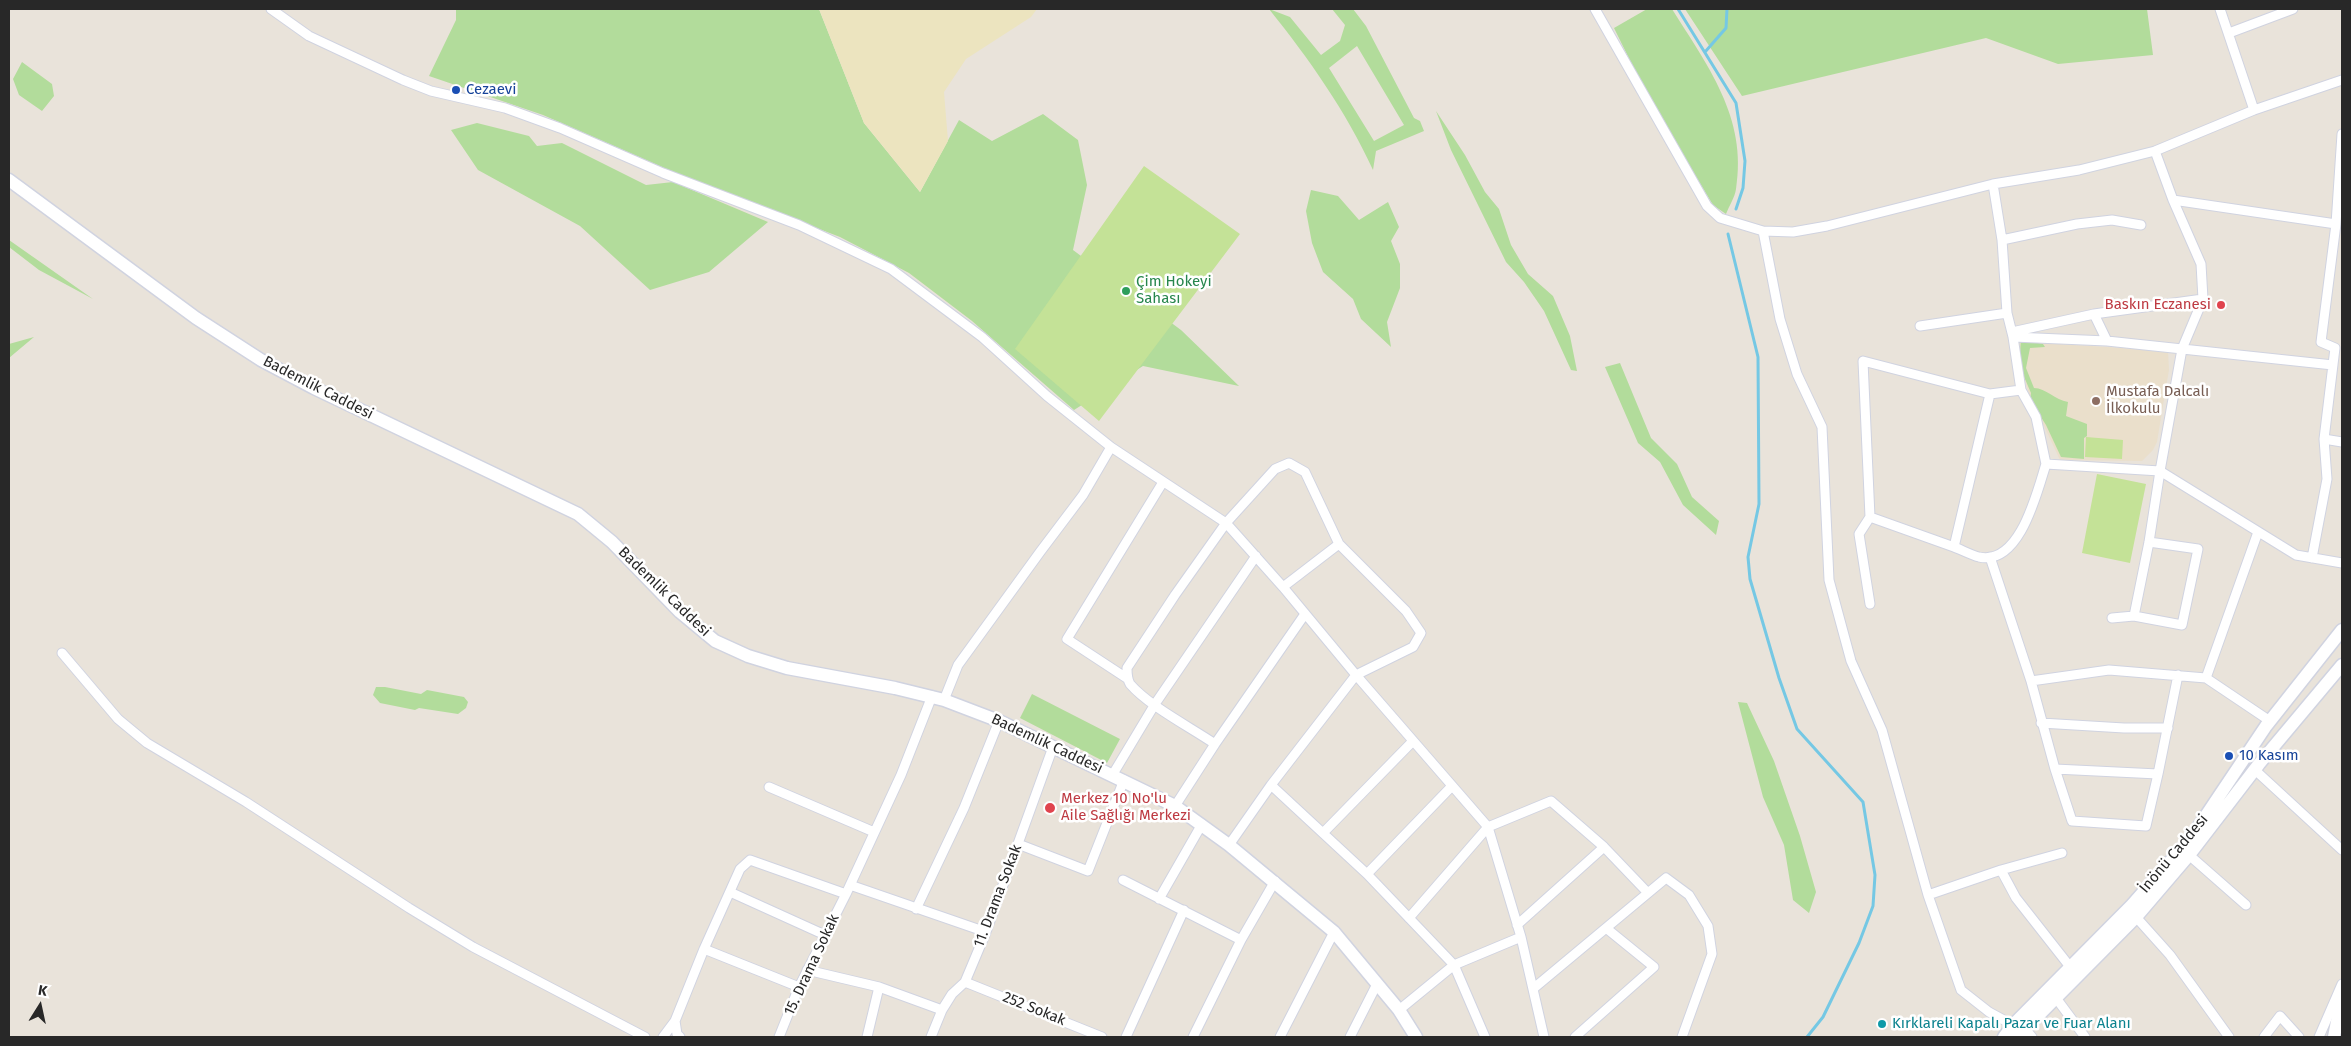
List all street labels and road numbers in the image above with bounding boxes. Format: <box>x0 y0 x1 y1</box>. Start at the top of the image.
street label: Bademlik Caddesi <box>260 352 376 424</box>
street label: Bademlik Caddesi <box>614 543 714 641</box>
street label: Bademlik Caddesi <box>988 710 1106 778</box>
street label: İnönü Caddesi <box>2136 811 2212 897</box>
street label: 11. Drama Sokak <box>970 842 1026 950</box>
street label: 15. Drama Sokak <box>781 911 843 1019</box>
street label: 252 Sokak <box>1000 988 1068 1030</box>

